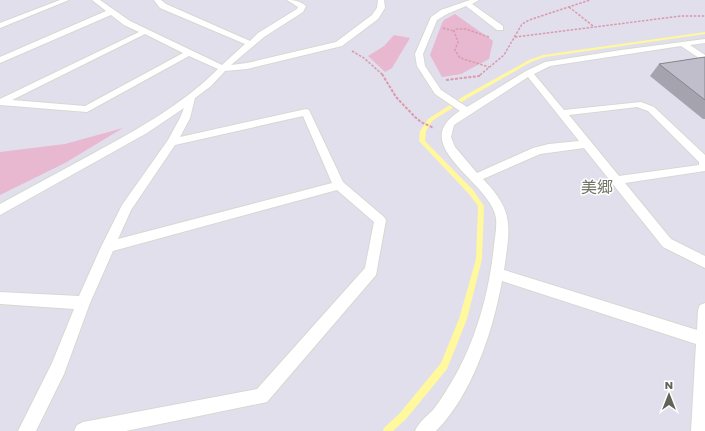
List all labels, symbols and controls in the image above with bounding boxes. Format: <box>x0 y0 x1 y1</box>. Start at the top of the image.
district label: 美郷 <box>581 176 613 199</box>
north arrow <box>649 375 689 415</box>
text: N <box>665 377 673 393</box>

